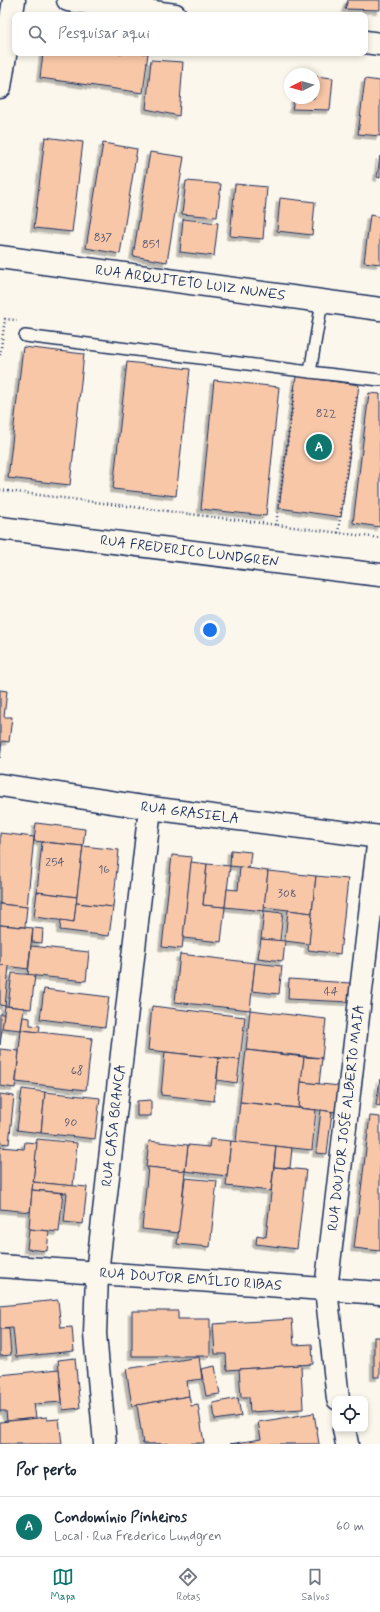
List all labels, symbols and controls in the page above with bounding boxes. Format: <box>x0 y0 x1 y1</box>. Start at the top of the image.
search box <box>12 12 368 56</box>
icon: search <box>26 23 48 45</box>
text: Pesquisar aqui <box>58 24 150 44</box>
north arrow <box>284 68 320 104</box>
house number: 837 <box>94 230 113 246</box>
house number: 851 <box>142 237 160 253</box>
street label: RUA ARQUITETO LUIZ NUNES <box>94 261 286 305</box>
house number: 822 <box>316 406 336 422</box>
pin: A <box>306 432 332 462</box>
street label: RUA FREDERICO LUNDGREN <box>99 531 280 571</box>
your location <box>200 620 220 640</box>
street label: RUA GRASIELA <box>139 798 240 828</box>
house number: 254 <box>45 855 65 871</box>
house number: 16 <box>98 862 110 878</box>
house number: 308 <box>278 886 296 902</box>
house number: 44 <box>324 984 338 1000</box>
street label: RUA DOUTOR JOSÉ ALBERTO MAIA <box>324 1004 368 1232</box>
house number: 68 <box>71 1063 83 1079</box>
street label: RUA CASA BRANCA <box>98 1063 130 1188</box>
house number: 90 <box>65 1115 78 1131</box>
street label: RUA DOUTOR EMÍLIO RIBAS <box>99 1264 282 1295</box>
map controls <box>332 1396 368 1432</box>
button: locate <box>332 1396 368 1432</box>
text: Por perto <box>16 1459 77 1481</box>
text: Condomínio Pinheiros <box>54 1508 187 1528</box>
text: A <box>25 1518 33 1535</box>
text: 60 m <box>336 1518 364 1535</box>
text: Local · Rua Frederico Lundgren <box>54 1528 222 1545</box>
tab: Mapa <box>50 1566 76 1604</box>
tab: Rotas <box>176 1566 200 1604</box>
tab: Salvos <box>301 1566 330 1604</box>

